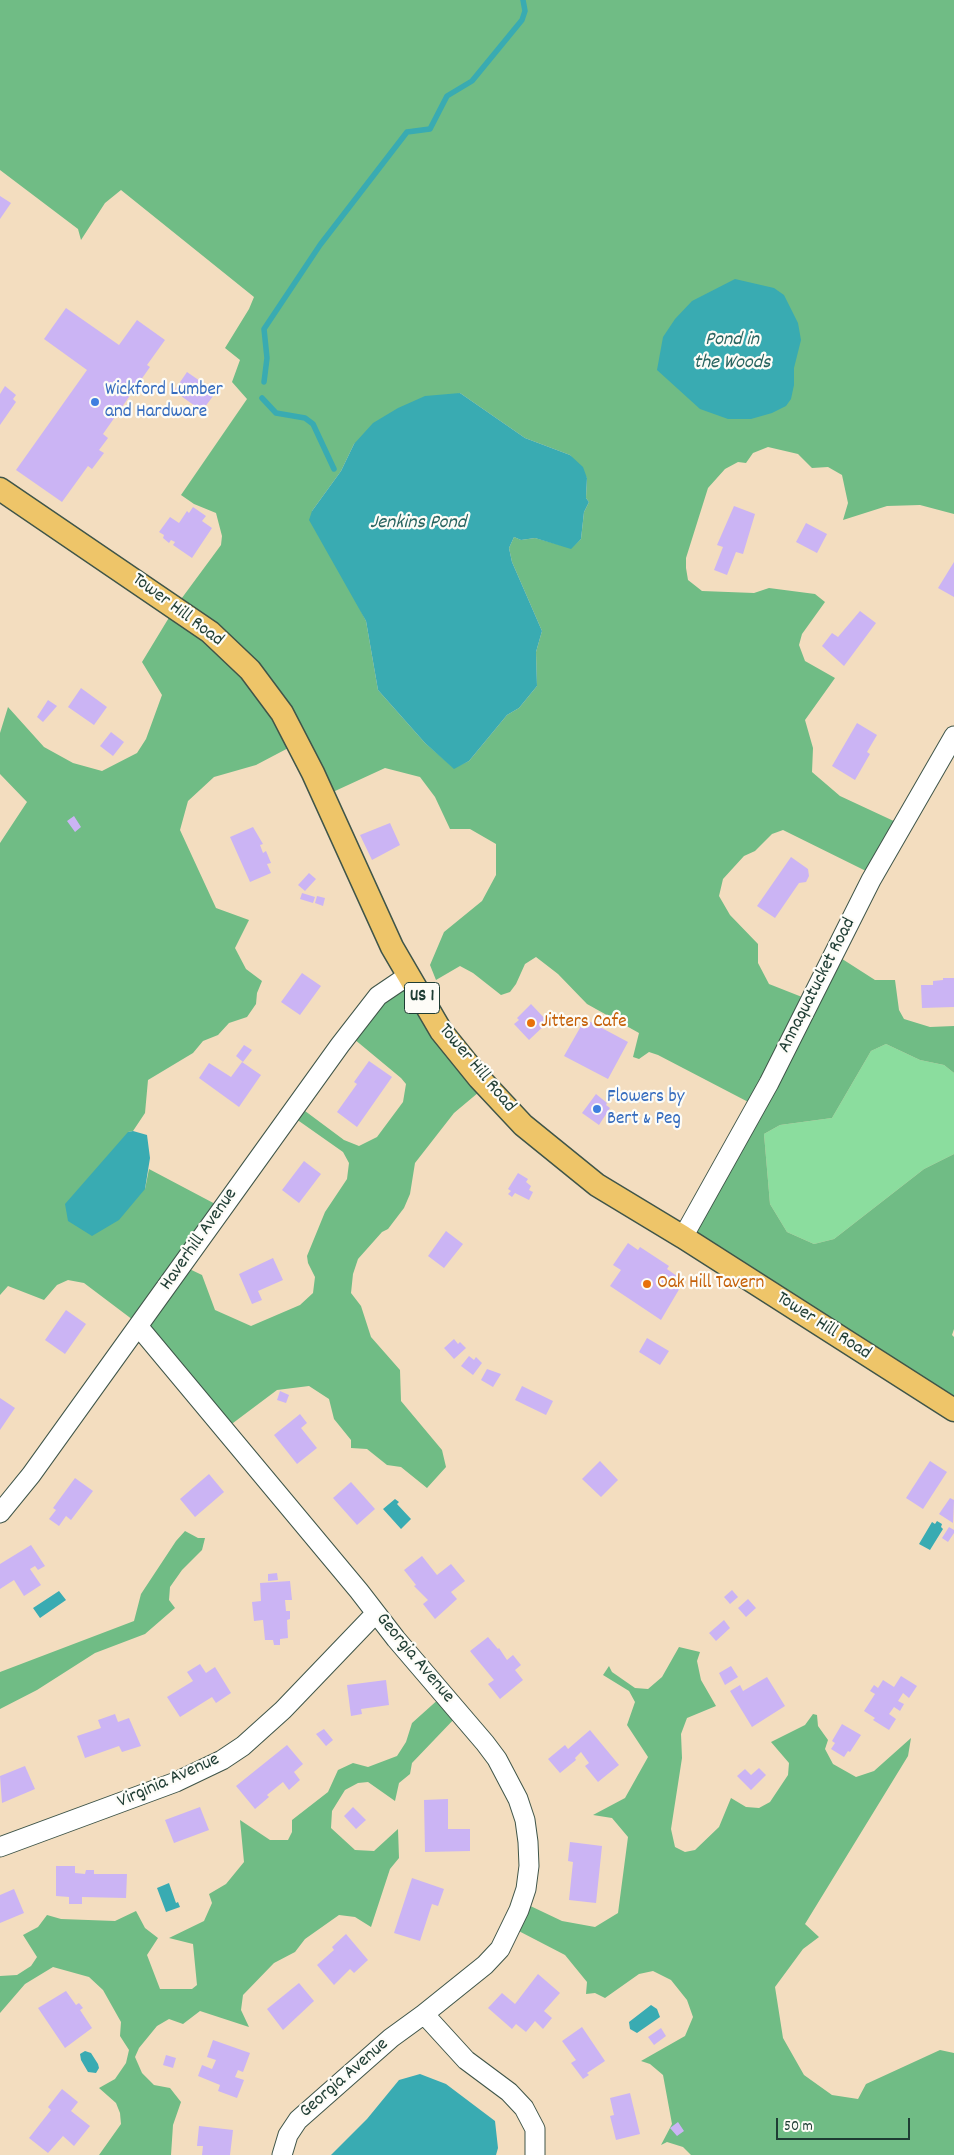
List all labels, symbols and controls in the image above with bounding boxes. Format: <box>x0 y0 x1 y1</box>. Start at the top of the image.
water label: Pond in the Woods <box>694 329 770 376</box>
place label: Wickford Lumber and Hardware <box>105 380 223 424</box>
marker: Wickford Lumber and Hardware <box>89 396 101 408</box>
water label: Jenkins Pond <box>370 512 466 536</box>
street label: Tower Hill Road <box>127 569 227 653</box>
street label: Annaquatucket Road <box>774 915 862 1057</box>
road number: US 1 <box>404 982 440 1014</box>
place label: Jitters Cafe <box>541 1012 627 1034</box>
marker: Jitters Cafe <box>525 1017 537 1029</box>
street label: Tower Hill Road <box>432 1020 520 1118</box>
place label: Flowers by Bert & Peg <box>607 1087 684 1131</box>
marker: Flowers by Bert & Peg <box>591 1103 603 1115</box>
street label: Haverhill Avenue <box>156 1185 244 1295</box>
place label: Oak Hill Tavern <box>657 1273 764 1295</box>
marker: Oak Hill Tavern <box>641 1278 653 1290</box>
street label: Tower Hill Road <box>771 1288 875 1366</box>
street label: Georgia Avenue <box>370 1609 458 1709</box>
street label: Virginia Avenue <box>115 1749 223 1815</box>
street label: Georgia Avenue <box>296 2034 394 2124</box>
scale bar <box>779 2108 913 2140</box>
text: 50 m <box>784 2116 813 2138</box>

